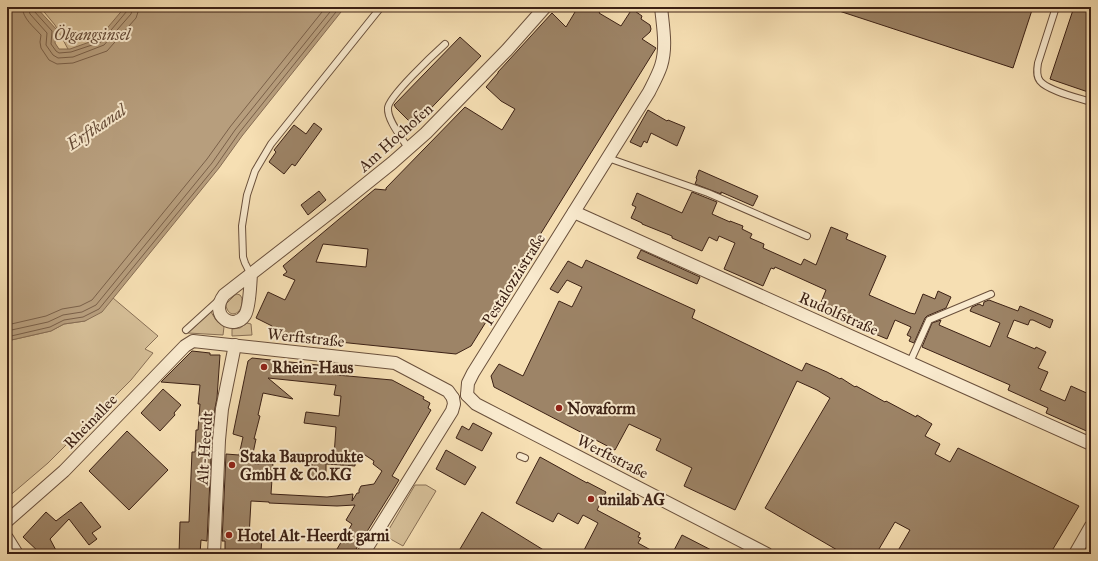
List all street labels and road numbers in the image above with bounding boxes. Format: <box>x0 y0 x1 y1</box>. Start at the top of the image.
street label: Am Hochofen <box>353 99 437 176</box>
street label: Pestalozzistraße <box>478 230 549 329</box>
street label: Rudolfstraße <box>796 288 882 340</box>
street label: Werftstraße <box>266 324 346 351</box>
street label: Rheinallee <box>60 390 121 453</box>
street label: Alt-Heerdt <box>192 410 217 487</box>
street label: Werftstraße <box>574 430 652 483</box>

